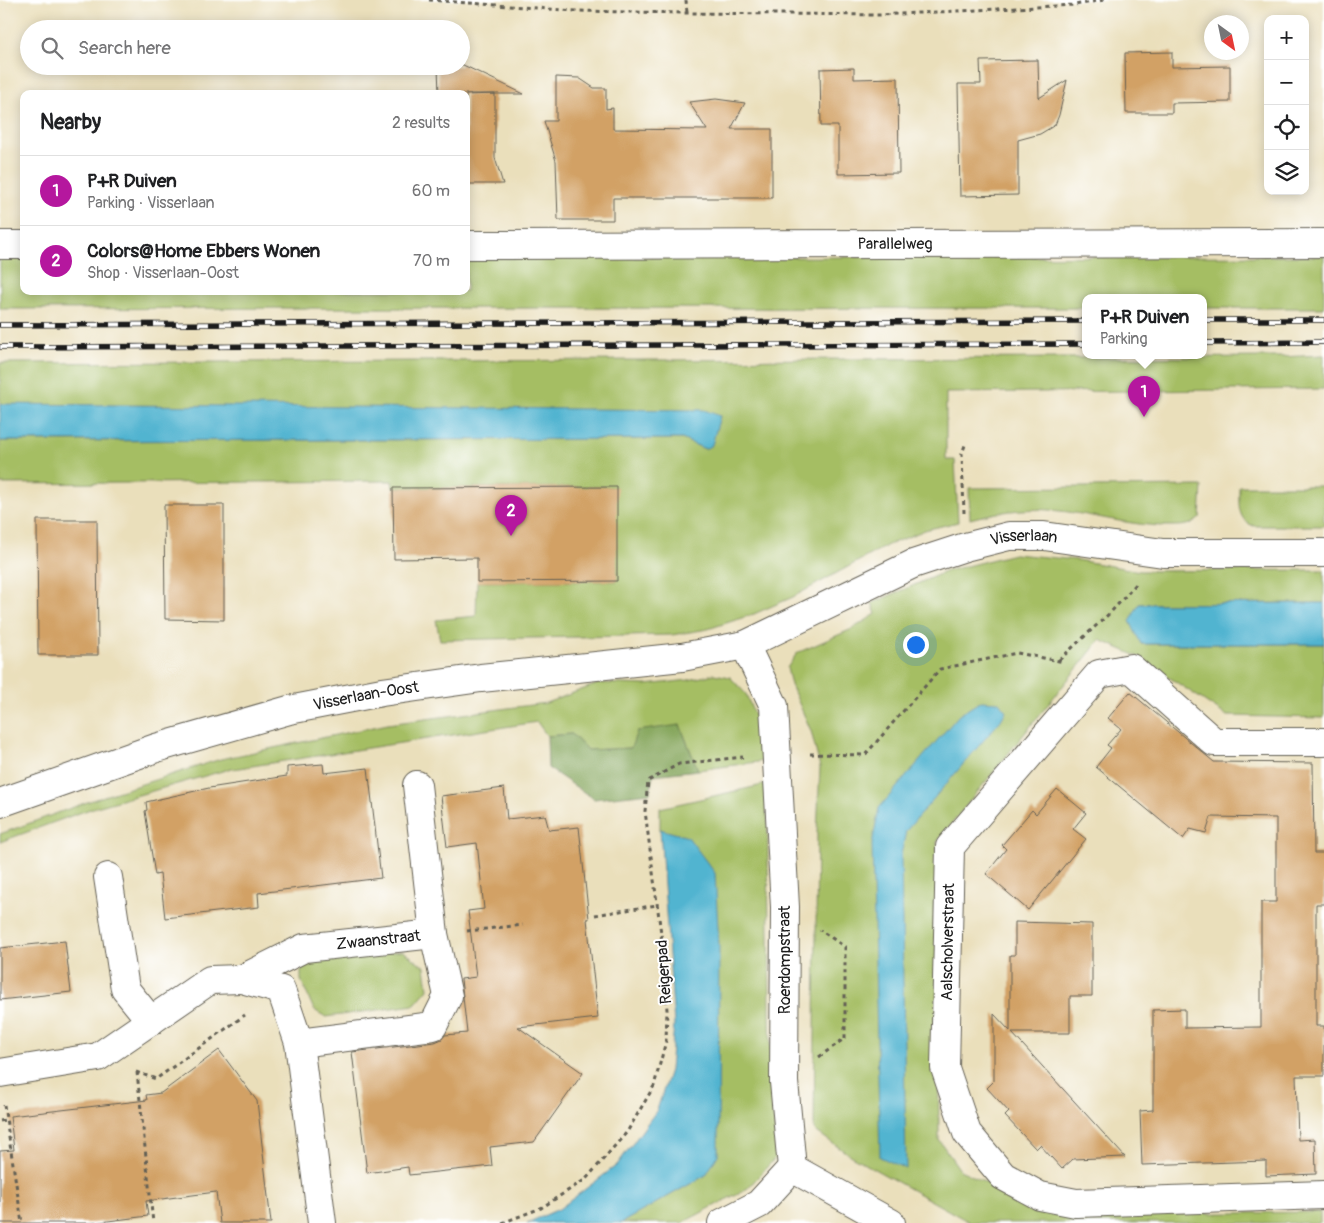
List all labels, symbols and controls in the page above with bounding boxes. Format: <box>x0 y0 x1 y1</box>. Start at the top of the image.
north arrow <box>1204 15 1249 60</box>
map controls <box>1264 15 1309 195</box>
button: + <box>1264 15 1309 60</box>
search box <box>20 20 470 75</box>
icon: search <box>38 34 66 62</box>
text: Search here <box>78 36 171 60</box>
button: − <box>1264 60 1309 105</box>
button: locate <box>1264 105 1309 150</box>
text: Nearby <box>40 109 101 136</box>
text: 2 results <box>392 113 450 133</box>
button: layers <box>1264 150 1309 195</box>
text: P+R Duiven <box>87 169 177 193</box>
text: 1 <box>53 181 59 201</box>
text: 60 m <box>412 181 450 201</box>
text: Parking · Visserlaan <box>87 193 215 213</box>
street label: Parallelweg <box>858 234 932 254</box>
text: Colors@Home Ebbers Wonen <box>87 239 320 263</box>
text: 2 <box>52 251 60 271</box>
text: 70 m <box>413 251 450 271</box>
text: Shop · Visserlaan-Oost <box>87 263 239 283</box>
popup <box>1082 294 1207 359</box>
text: P+R Duiven <box>1100 305 1189 329</box>
text: Parking <box>1100 329 1147 349</box>
pin: 1 <box>1128 376 1160 417</box>
pin: 2 <box>495 495 527 536</box>
street label: Visserlaan <box>988 526 1059 550</box>
your location <box>903 632 929 658</box>
street label: Visserlaan-Oost <box>311 677 421 715</box>
street label: Aalscholverstraat <box>937 882 959 1001</box>
street label: Roerdompstraat <box>775 905 795 1014</box>
street label: Zwaanstraat <box>335 925 422 954</box>
street label: Reigerpad <box>652 939 676 1005</box>

